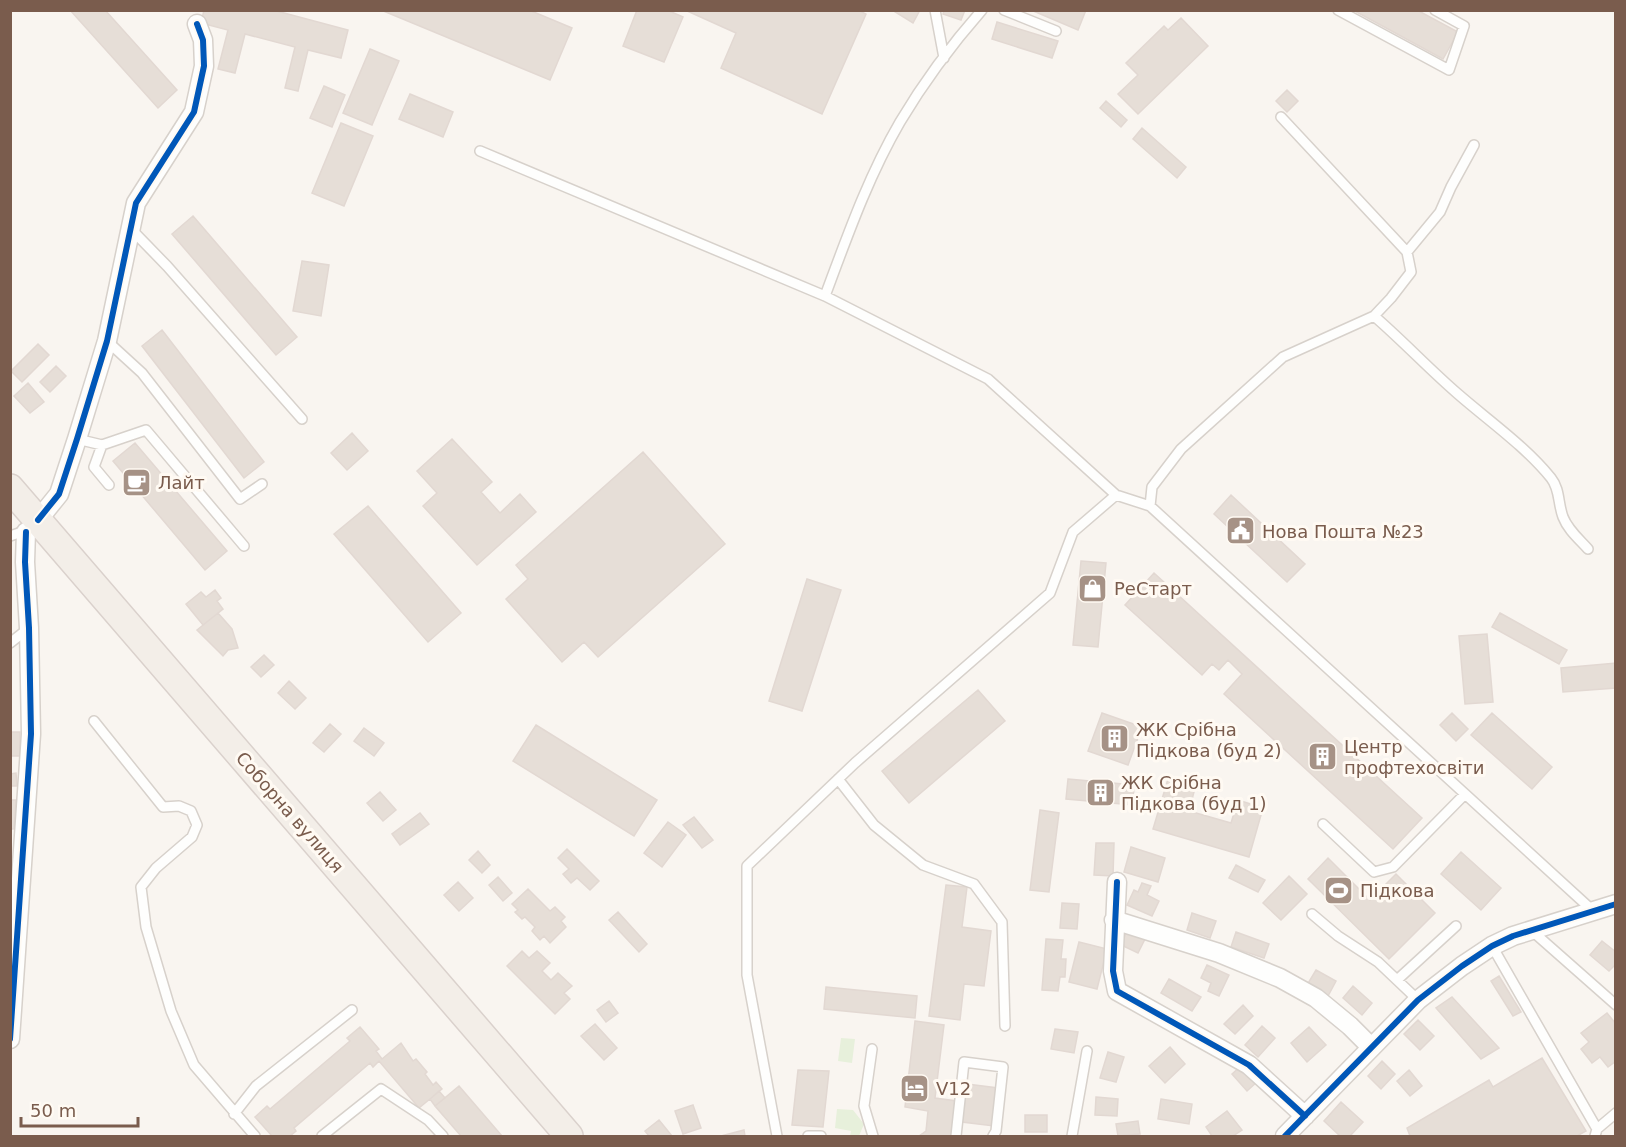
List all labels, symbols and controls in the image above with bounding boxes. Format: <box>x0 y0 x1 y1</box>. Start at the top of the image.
cafe icon: Лайт <box>121 466 153 498</box>
place label: Лайт <box>158 472 205 493</box>
public building icon: Нова Пошта №23 <box>1225 515 1257 547</box>
place label: Нова Пошта №23 <box>1262 521 1424 542</box>
shop icon: РеСтарт <box>1077 572 1109 604</box>
place label: РеСтарт <box>1114 578 1192 599</box>
place label: ЖК Срібна Підкова (буд 2) <box>1136 719 1282 761</box>
building icon: ЖК Срібна Підкова (буд 2) <box>1099 723 1131 755</box>
place label: Центр профтехосвіти <box>1344 736 1485 778</box>
building icon: Центр профтехосвіти <box>1307 740 1339 772</box>
street label: Соборна вулиця <box>232 747 348 877</box>
place label: ЖК Срібна Підкова (буд 1) <box>1121 772 1267 814</box>
building icon: ЖК Срібна Підкова (буд 1) <box>1084 776 1116 808</box>
sports icon: Підкова <box>1323 874 1355 906</box>
place label: Підкова <box>1360 880 1435 901</box>
hotel icon: V12 <box>899 1072 931 1104</box>
place label: V12 <box>936 1078 971 1099</box>
scale bar <box>21 1090 138 1128</box>
text: 50 m <box>30 1100 76 1121</box>

